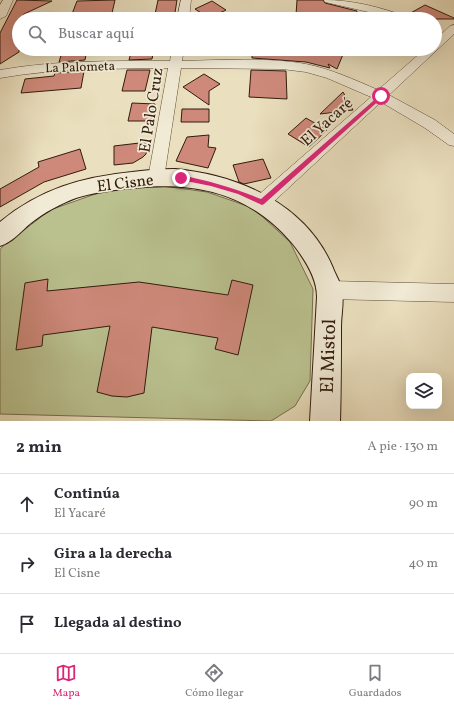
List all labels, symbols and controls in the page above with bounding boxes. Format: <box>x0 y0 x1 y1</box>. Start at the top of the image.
search box <box>12 12 442 56</box>
icon: search <box>26 23 48 45</box>
text: Buscar aquí <box>58 24 134 45</box>
street label: La Palometa <box>45 58 115 78</box>
street label: El Palo Cruz <box>134 66 170 154</box>
route start <box>372 87 390 105</box>
street label: El Yacaré <box>296 93 358 152</box>
route end <box>172 169 190 187</box>
street label: El Cisne <box>96 170 155 198</box>
street label: El Mistol <box>315 318 343 394</box>
map controls <box>406 373 442 409</box>
button: layers <box>406 373 442 409</box>
text: 2 min <box>16 436 62 459</box>
text: A pie · 130 m <box>368 438 438 456</box>
text: Continúa <box>54 484 120 505</box>
icon: ahead <box>16 493 38 515</box>
text: 90 m <box>409 495 438 513</box>
text: El Yacaré <box>54 505 106 523</box>
text: Gira a la derecha <box>54 544 172 565</box>
icon: right <box>16 553 38 575</box>
text: 40 m <box>409 555 438 573</box>
text: El Cisne <box>54 565 100 583</box>
icon: arrive <box>16 613 38 635</box>
text: Llegada al destino <box>54 613 182 634</box>
tab: Mapa <box>53 662 80 701</box>
tab: Cómo llegar <box>185 662 244 701</box>
tab: Guardados <box>349 662 401 701</box>

